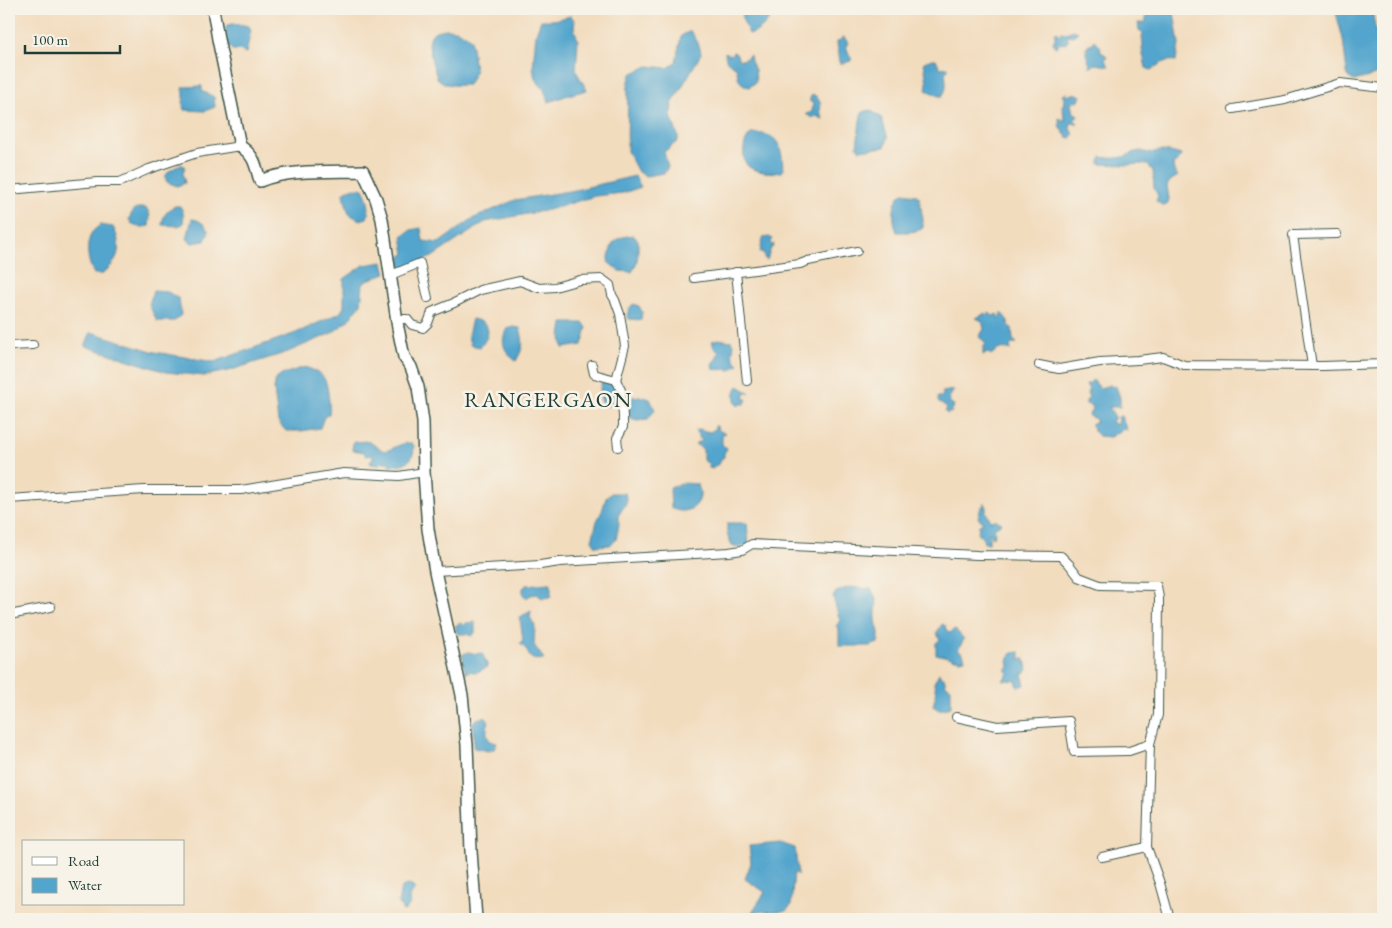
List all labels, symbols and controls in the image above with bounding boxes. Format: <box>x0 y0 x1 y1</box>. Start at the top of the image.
scale bar <box>25 22 120 54</box>
text: 100 m <box>32 30 69 49</box>
district label: RANGERGAON <box>464 385 632 414</box>
legend <box>22 840 185 906</box>
text: Road <box>68 851 100 870</box>
text: Water <box>68 875 102 894</box>

